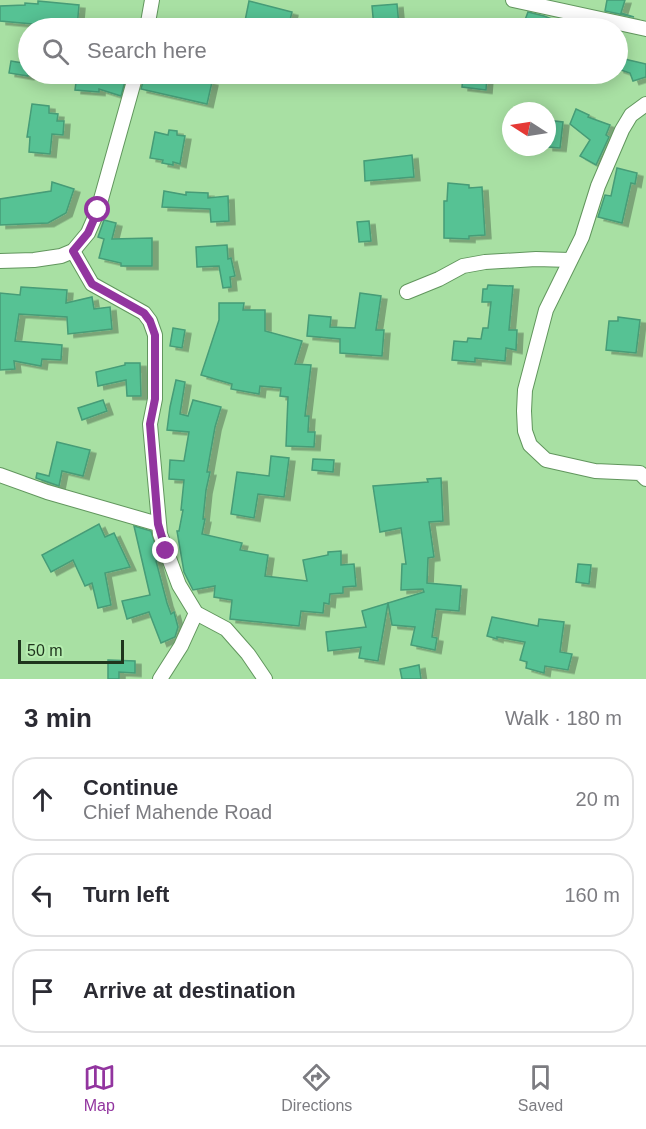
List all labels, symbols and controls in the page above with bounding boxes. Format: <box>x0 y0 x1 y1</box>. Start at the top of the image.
search box <box>18 18 628 84</box>
icon: search <box>39 35 72 68</box>
text: Search here <box>87 38 207 63</box>
north arrow <box>502 102 556 156</box>
route start <box>84 196 110 222</box>
route end <box>152 537 178 563</box>
scale bar <box>18 637 124 664</box>
text: 50 m <box>27 642 63 659</box>
text: 3 min <box>24 703 92 733</box>
text: Walk · 180 m <box>505 707 622 729</box>
text: Continue <box>83 775 178 800</box>
icon: ahead <box>26 783 59 816</box>
text: 20 m <box>576 788 620 810</box>
text: Chief Mahende Road <box>83 801 272 823</box>
icon: left <box>26 879 59 912</box>
text: Turn left <box>83 882 169 907</box>
text: 160 m <box>564 884 620 906</box>
icon: arrive <box>26 975 59 1008</box>
text: Arrive at destination <box>83 978 296 1003</box>
tab: Map <box>83 1061 116 1115</box>
tab: Directions <box>281 1061 352 1115</box>
tab: Saved <box>518 1061 563 1115</box>

